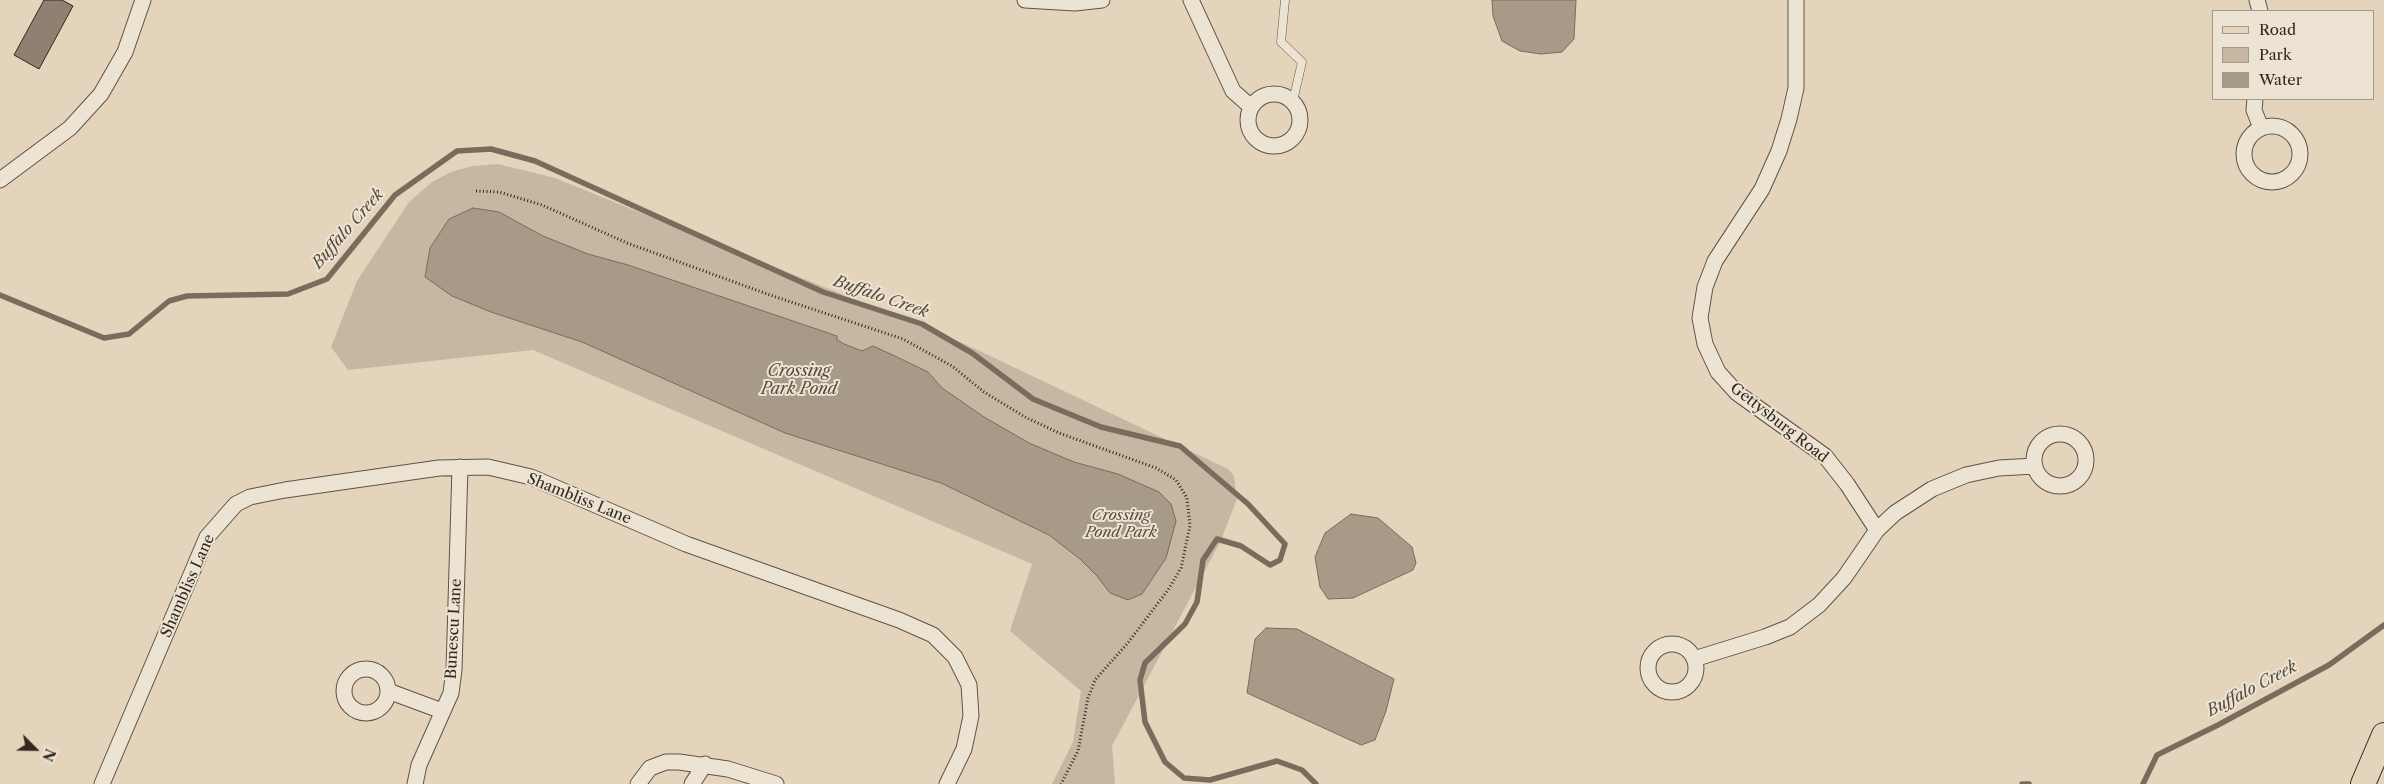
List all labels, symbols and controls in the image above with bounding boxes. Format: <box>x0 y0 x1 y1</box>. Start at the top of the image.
legend <box>2212 10 2374 100</box>
text: Road <box>2259 20 2296 39</box>
text: Park <box>2259 45 2292 64</box>
text: Water <box>2259 70 2302 89</box>
water label: Buffalo Creek <box>308 185 388 273</box>
water label: Buffalo Creek <box>831 272 931 322</box>
water label: Crossing Park Pond <box>761 361 837 399</box>
street label: Gettysburg Road <box>1726 379 1832 467</box>
street label: Shambliss Lane <box>524 470 634 528</box>
park label: Crossing Pond Park <box>1085 507 1157 542</box>
street label: Shambliss Lane <box>157 532 219 640</box>
street label: Bunescu Lane <box>442 578 466 680</box>
water label: Buffalo Creek <box>2204 657 2300 721</box>
north arrow <box>10 724 60 774</box>
text: N <box>38 746 59 764</box>

